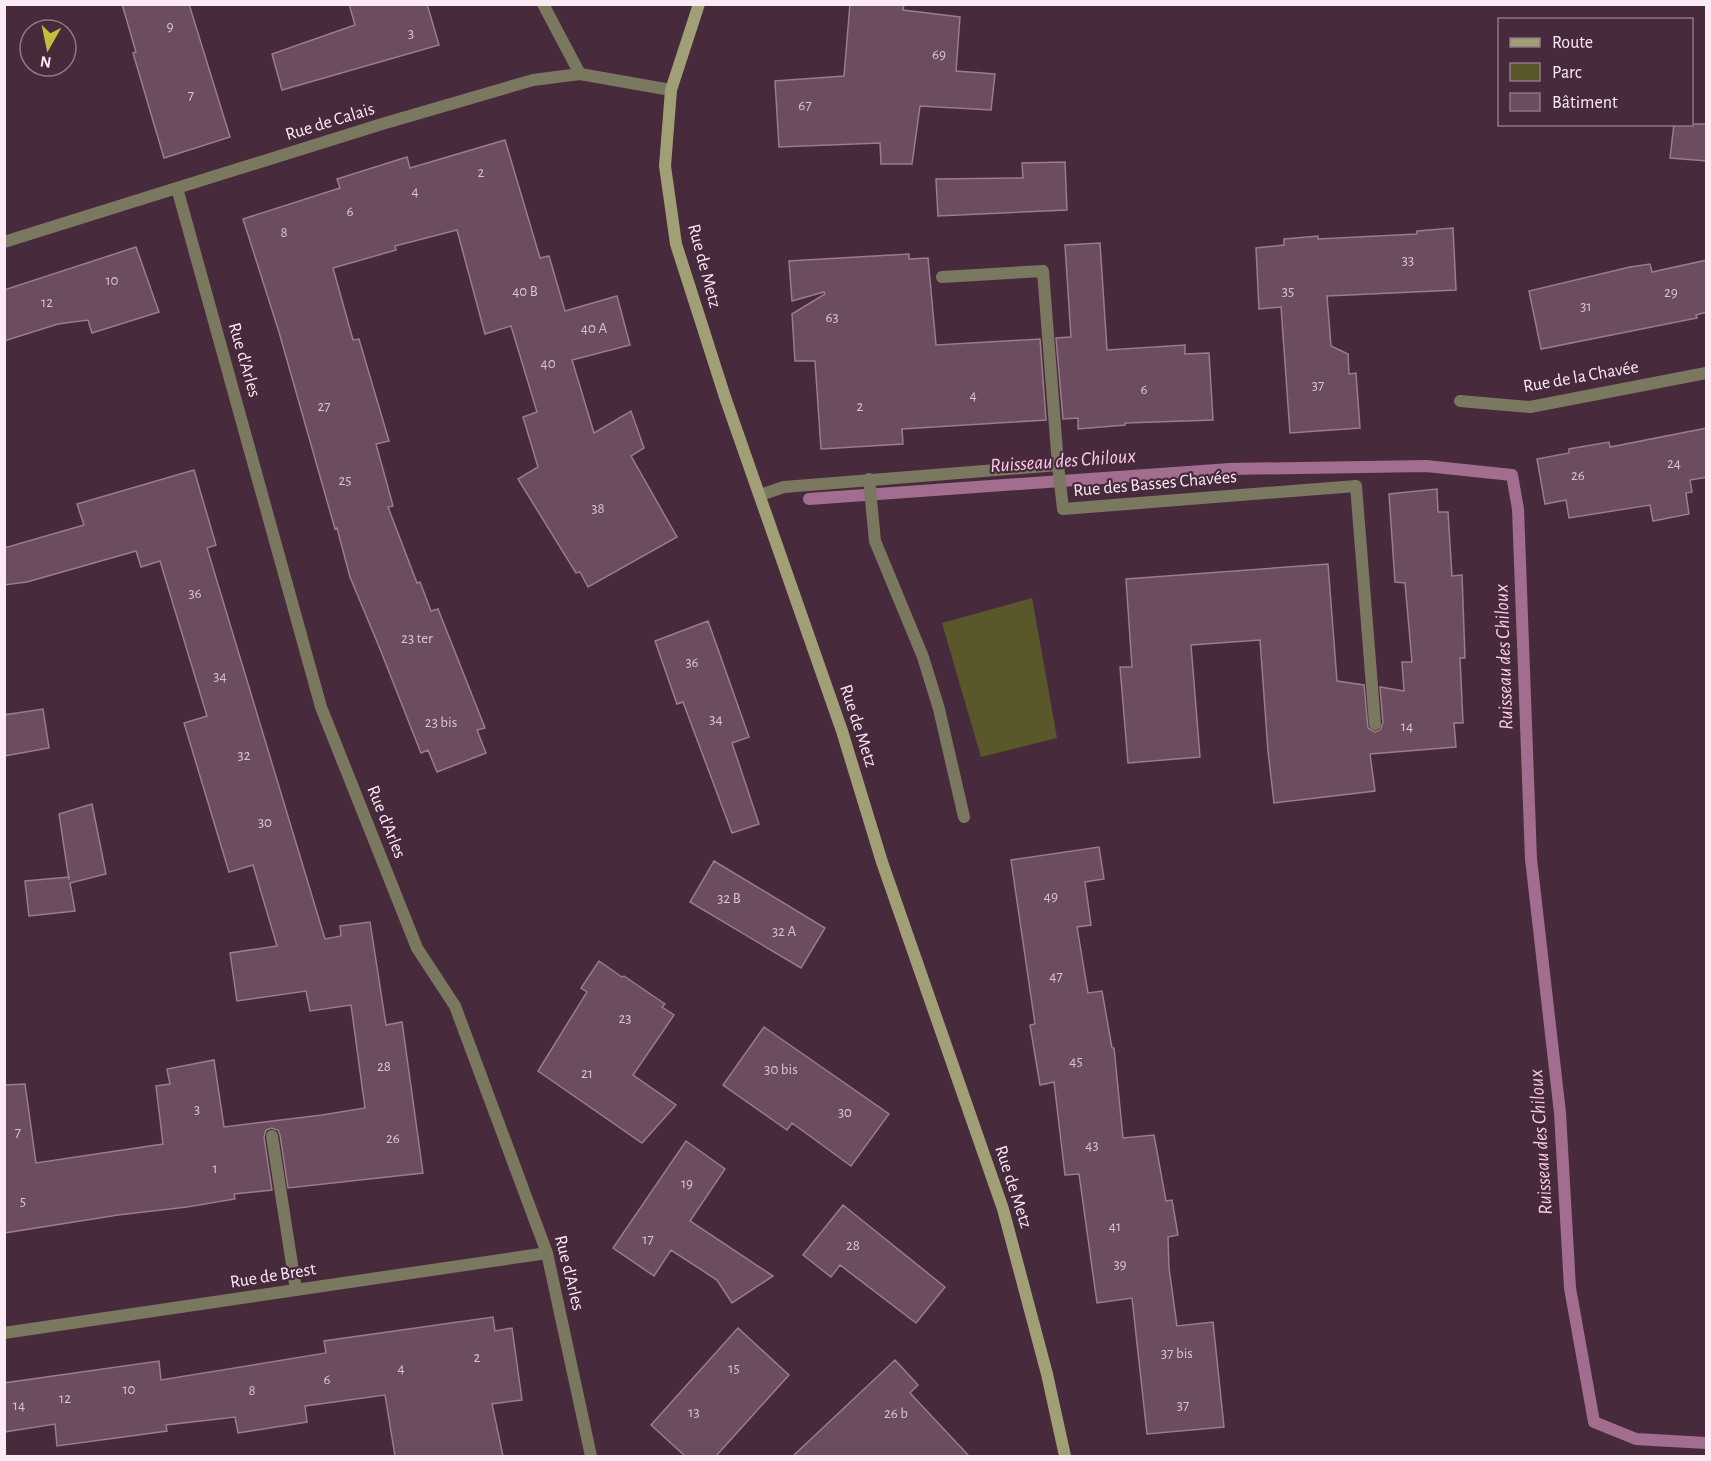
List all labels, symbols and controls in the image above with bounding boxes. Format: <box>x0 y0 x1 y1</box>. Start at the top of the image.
north arrow <box>18 18 78 78</box>
legend <box>1498 18 1693 126</box>
house number: 9 <box>166 19 174 34</box>
house number: 3 <box>408 26 414 41</box>
text: Route <box>1552 34 1593 52</box>
house number: 69 <box>932 47 946 62</box>
text: N <box>39 53 53 71</box>
text: Parc <box>1552 64 1582 82</box>
house number: 7 <box>188 88 194 103</box>
text: Bâtiment <box>1552 94 1618 112</box>
house number: 67 <box>798 98 812 113</box>
street label: Rue de Calais <box>283 100 377 144</box>
house number: 2 <box>478 165 485 180</box>
house number: 4 <box>411 184 419 199</box>
house number: 6 <box>346 204 354 219</box>
street label: Rue de Metz <box>684 222 724 310</box>
house number: 8 <box>280 225 288 240</box>
house number: 33 <box>1402 253 1414 268</box>
house number: 10 <box>105 273 119 288</box>
house number: 40 B <box>512 284 538 299</box>
house number: 35 <box>1282 284 1294 299</box>
house number: 29 <box>1664 285 1678 300</box>
house number: 12 <box>41 295 53 310</box>
house number: 31 <box>1580 299 1592 314</box>
house number: 63 <box>825 310 839 325</box>
street label: Rue d'Arles <box>225 321 263 399</box>
house number: 40 A <box>581 321 607 336</box>
house number: 40 <box>540 356 556 371</box>
street label: Rue de la Chavée <box>1522 358 1640 396</box>
house number: 37 <box>1312 378 1324 393</box>
house number: 6 <box>1140 382 1148 397</box>
house number: 4 <box>969 388 977 403</box>
house number: 27 <box>317 399 331 414</box>
house number: 2 <box>857 399 864 414</box>
water label: Ruisseau des Chiloux <box>989 446 1137 476</box>
house number: 24 <box>1667 456 1681 471</box>
street label: Rue des Basses Chavées <box>1073 468 1237 500</box>
house number: 26 <box>1571 468 1585 483</box>
house number: 25 <box>338 473 352 488</box>
house number: 38 <box>591 501 605 516</box>
water label: Ruisseau des Chiloux <box>1491 583 1517 730</box>
house number: 36 <box>188 586 202 601</box>
house number: 23 ter <box>401 631 433 646</box>
house number: 36 <box>685 655 699 670</box>
house number: 34 <box>213 669 227 684</box>
street label: Rue de Metz <box>836 682 880 770</box>
house number: 34 <box>709 712 723 727</box>
house number: 23 bis <box>425 715 457 730</box>
house number: 14 <box>1401 719 1413 734</box>
house number: 32 <box>237 748 251 763</box>
street label: Rue d'Arles <box>363 783 409 861</box>
house number: 30 <box>258 815 272 830</box>
house number: 49 <box>1044 889 1058 904</box>
house number: 32 B <box>717 891 741 906</box>
house number: 32 A <box>772 924 796 939</box>
house number: 47 <box>1049 969 1063 984</box>
house number: 23 <box>618 1011 632 1026</box>
house number: 45 <box>1069 1054 1083 1069</box>
house number: 28 <box>377 1059 391 1074</box>
house number: 30 bis <box>764 1062 798 1077</box>
house number: 21 <box>581 1066 593 1081</box>
water label: Ruisseau des Chiloux <box>1526 1068 1556 1216</box>
house number: 3 <box>194 1102 200 1117</box>
house number: 30 <box>838 1105 852 1120</box>
house number: 7 <box>15 1125 21 1140</box>
house number: 26 <box>386 1131 400 1146</box>
house number: 43 <box>1085 1138 1099 1153</box>
street label: Rue de Metz <box>991 1143 1035 1231</box>
house number: 1 <box>212 1161 218 1176</box>
house number: 19 <box>681 1176 693 1191</box>
house number: 5 <box>20 1194 26 1209</box>
house number: 41 <box>1109 1219 1121 1234</box>
house number: 17 <box>642 1232 654 1247</box>
street label: Rue d'Arles <box>551 1234 587 1312</box>
house number: 28 <box>846 1238 860 1253</box>
house number: 39 <box>1113 1257 1127 1272</box>
street label: Rue de Brest <box>229 1260 317 1292</box>
house number: 37 bis <box>1161 1346 1193 1361</box>
house number: 2 <box>474 1350 481 1365</box>
house number: 4 <box>397 1361 405 1376</box>
house number: 15 <box>728 1361 740 1376</box>
house number: 6 <box>323 1372 331 1387</box>
house number: 10 <box>122 1382 136 1397</box>
house number: 8 <box>248 1383 256 1398</box>
house number: 12 <box>59 1391 71 1406</box>
house number: 14 <box>13 1398 25 1413</box>
house number: 37 <box>1177 1398 1189 1413</box>
house number: 13 <box>688 1405 700 1420</box>
house number: 26 b <box>884 1406 908 1421</box>

